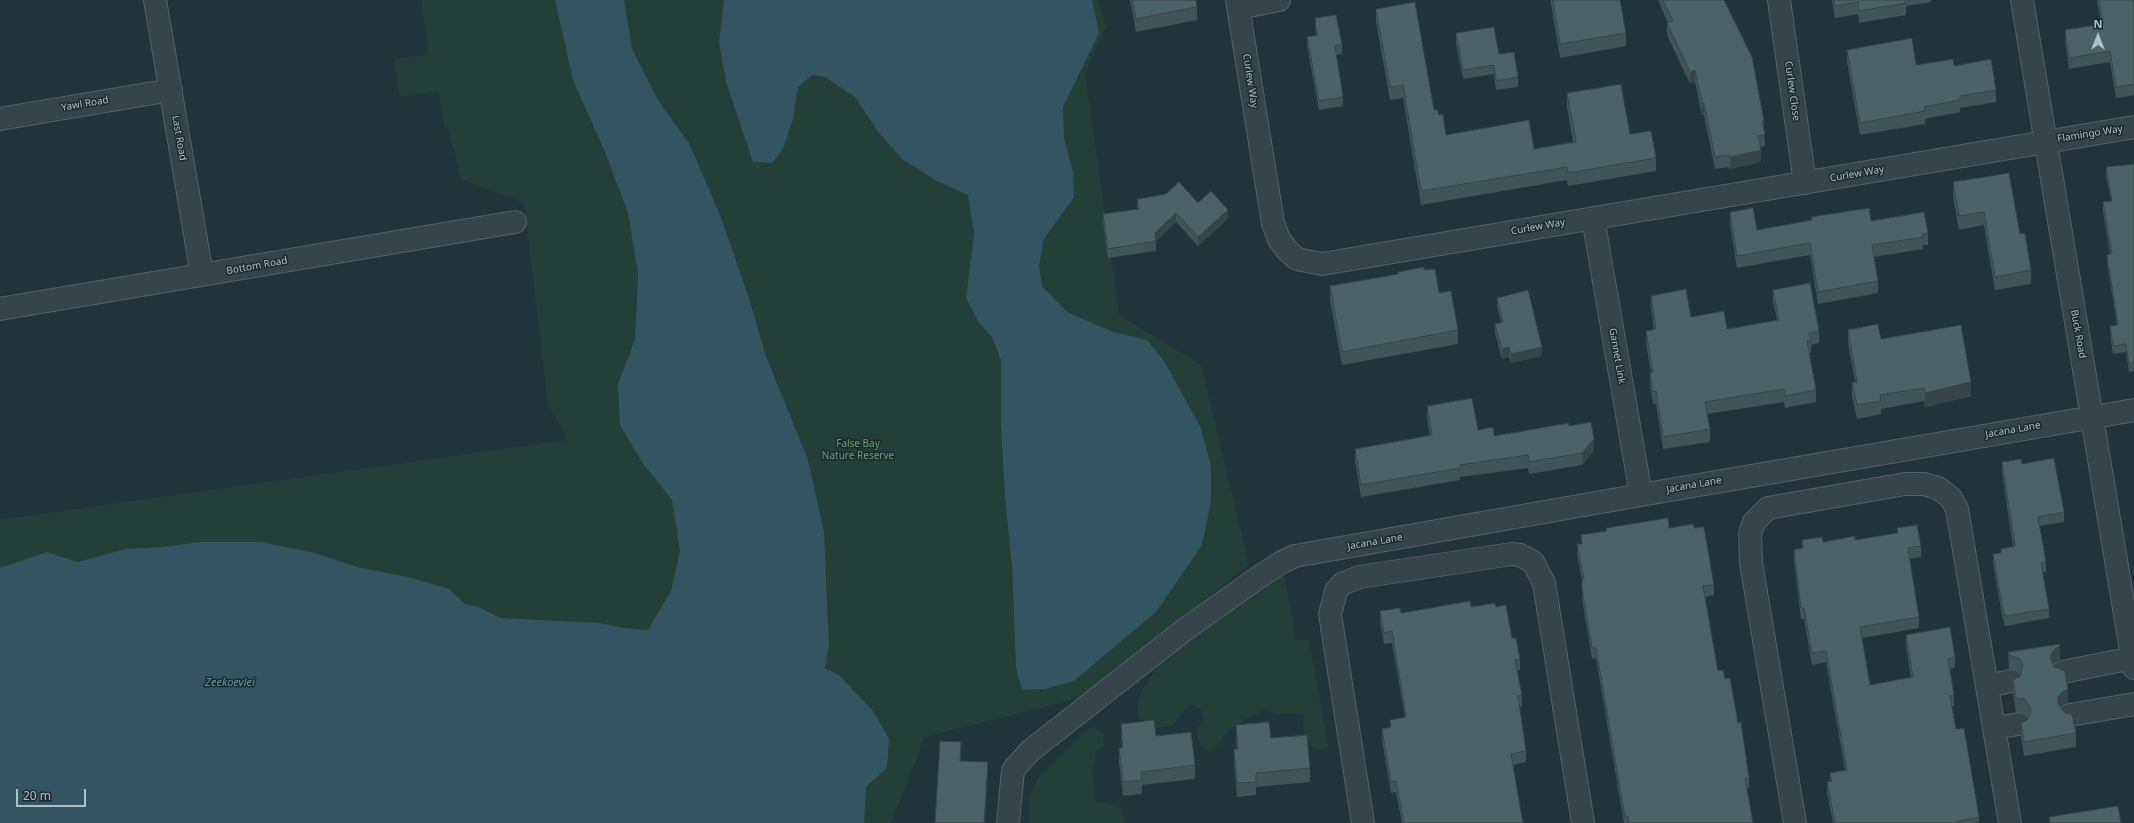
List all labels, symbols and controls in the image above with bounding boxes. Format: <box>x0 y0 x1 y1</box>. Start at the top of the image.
north arrow <box>2078 16 2118 56</box>
text: N <box>2094 16 2102 31</box>
street label: Curlew Way <box>1240 53 1260 109</box>
street label: Curlew Close <box>1782 60 1802 122</box>
street label: Yawl Road <box>60 94 110 114</box>
street label: Last Road <box>169 114 189 162</box>
street label: Flamingo Way <box>2056 123 2124 145</box>
street label: Curlew Way <box>1829 163 1885 185</box>
street label: Curlew Way <box>1510 216 1566 238</box>
street label: Bottom Road <box>226 255 288 277</box>
street label: Buck Road <box>2068 309 2088 359</box>
street label: Gannet Link <box>1606 327 1628 385</box>
street label: Jacana Lane <box>1984 419 2042 441</box>
park label: False Bay Nature Reserve <box>822 438 894 462</box>
street label: Jacana Lane <box>1665 474 1723 496</box>
street label: Jacana Lane <box>1346 531 1404 553</box>
water label: Zeekoevlei <box>205 676 255 690</box>
scale bar <box>18 781 88 807</box>
text: 20 m <box>23 787 51 804</box>

